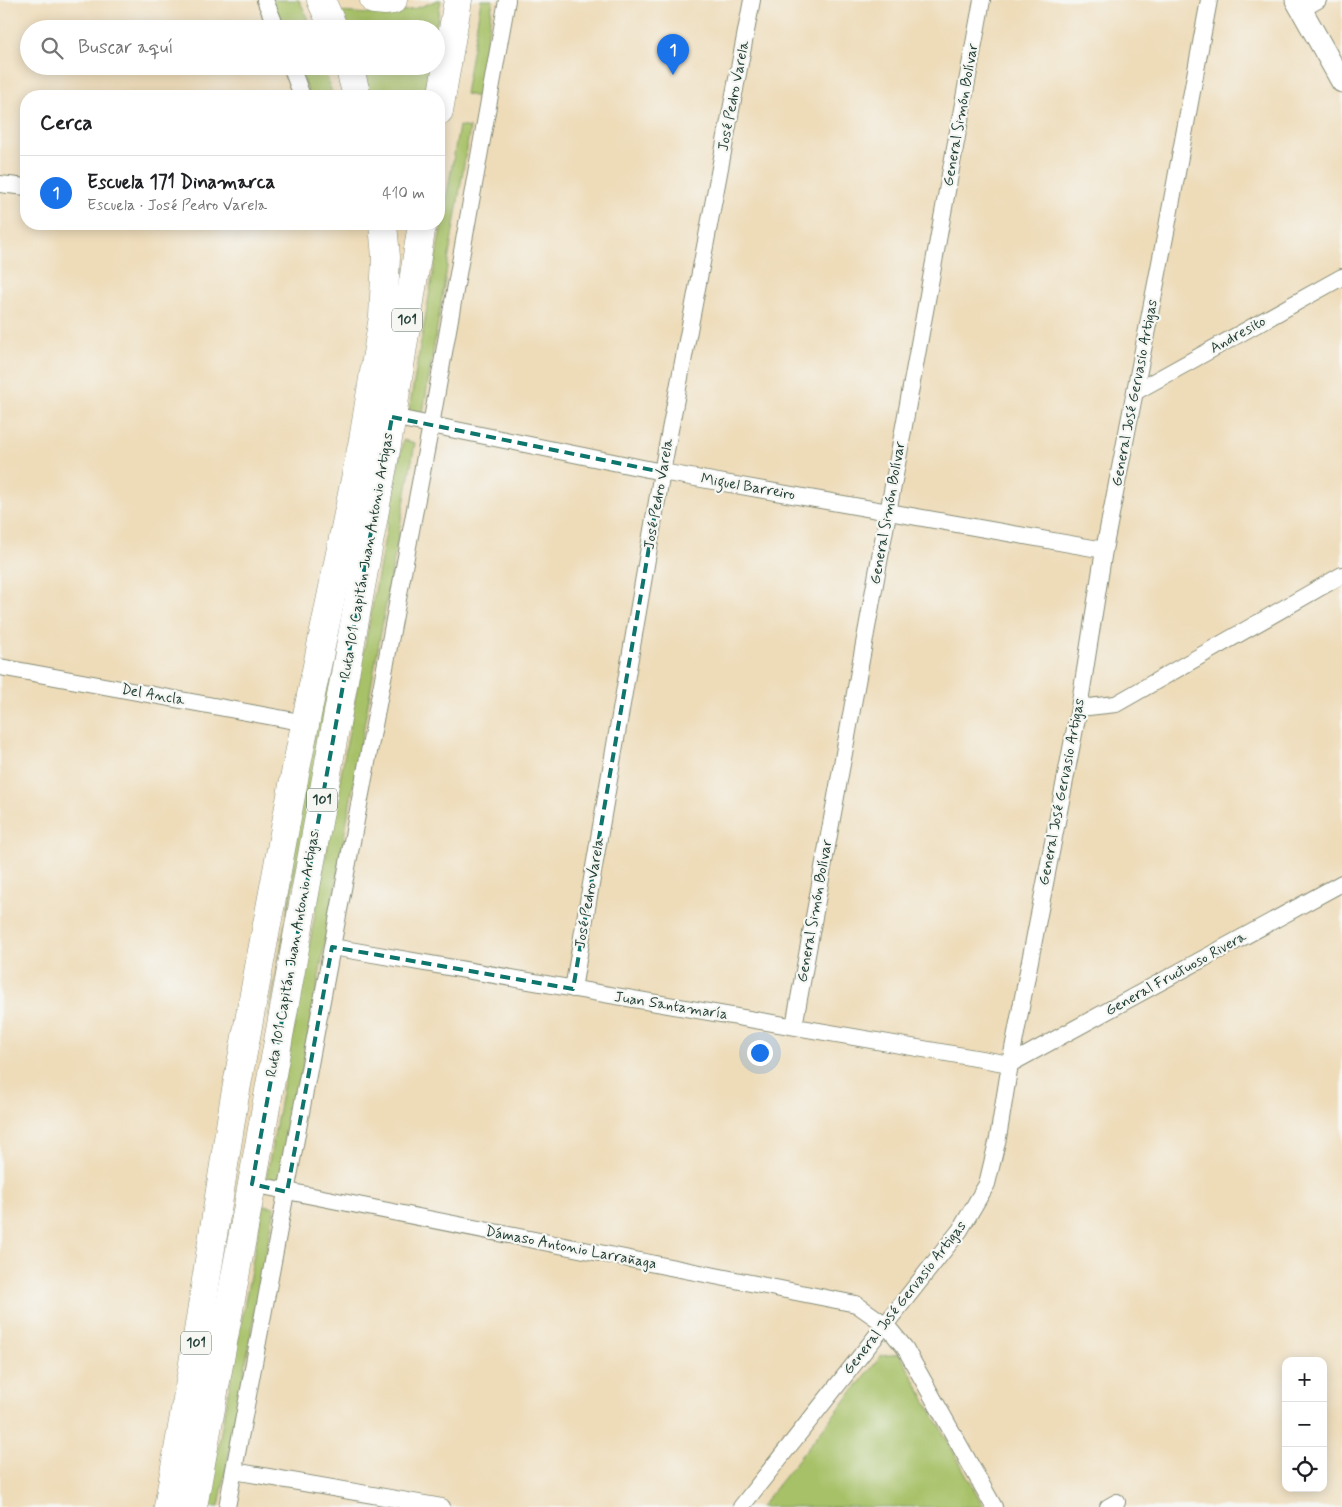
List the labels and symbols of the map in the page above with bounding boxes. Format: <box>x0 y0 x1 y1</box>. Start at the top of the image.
pin: 1 <box>657 34 689 75</box>
street label: José Pedro Varela <box>713 38 755 153</box>
street label: General Simón Bolívar <box>939 41 984 188</box>
street label: General José Gervasio Artigas <box>1107 298 1163 488</box>
road number: 101 <box>392 308 422 332</box>
street label: Andresito <box>1207 312 1269 358</box>
street label: Ruta 101 Capitán Juan Antonio Artigas <box>335 431 399 681</box>
street label: José Pedro Varela <box>639 436 679 551</box>
street label: General Simón Bolívar <box>866 439 911 586</box>
street label: Miguel Barreiro <box>699 469 797 506</box>
street label: Del Ancla <box>120 680 187 711</box>
street label: General José Gervasio Artigas <box>1034 697 1090 887</box>
road number: 101 <box>307 788 337 812</box>
street label: Ruta 101 Capitán Juan Antonio Artigas <box>261 829 325 1079</box>
street label: José Pedro Varela <box>570 835 610 950</box>
street label: General Simón Bolívar <box>793 837 838 984</box>
street label: General Fructuoso Rivera <box>1102 926 1251 1021</box>
street label: Juan Santamaría <box>613 987 730 1025</box>
your location <box>747 1040 773 1066</box>
street label: General José Gervasio Artigas <box>839 1217 972 1379</box>
street label: Dámaso Antonio Larrañaga <box>483 1222 659 1274</box>
road number: 101 <box>181 1332 211 1355</box>

